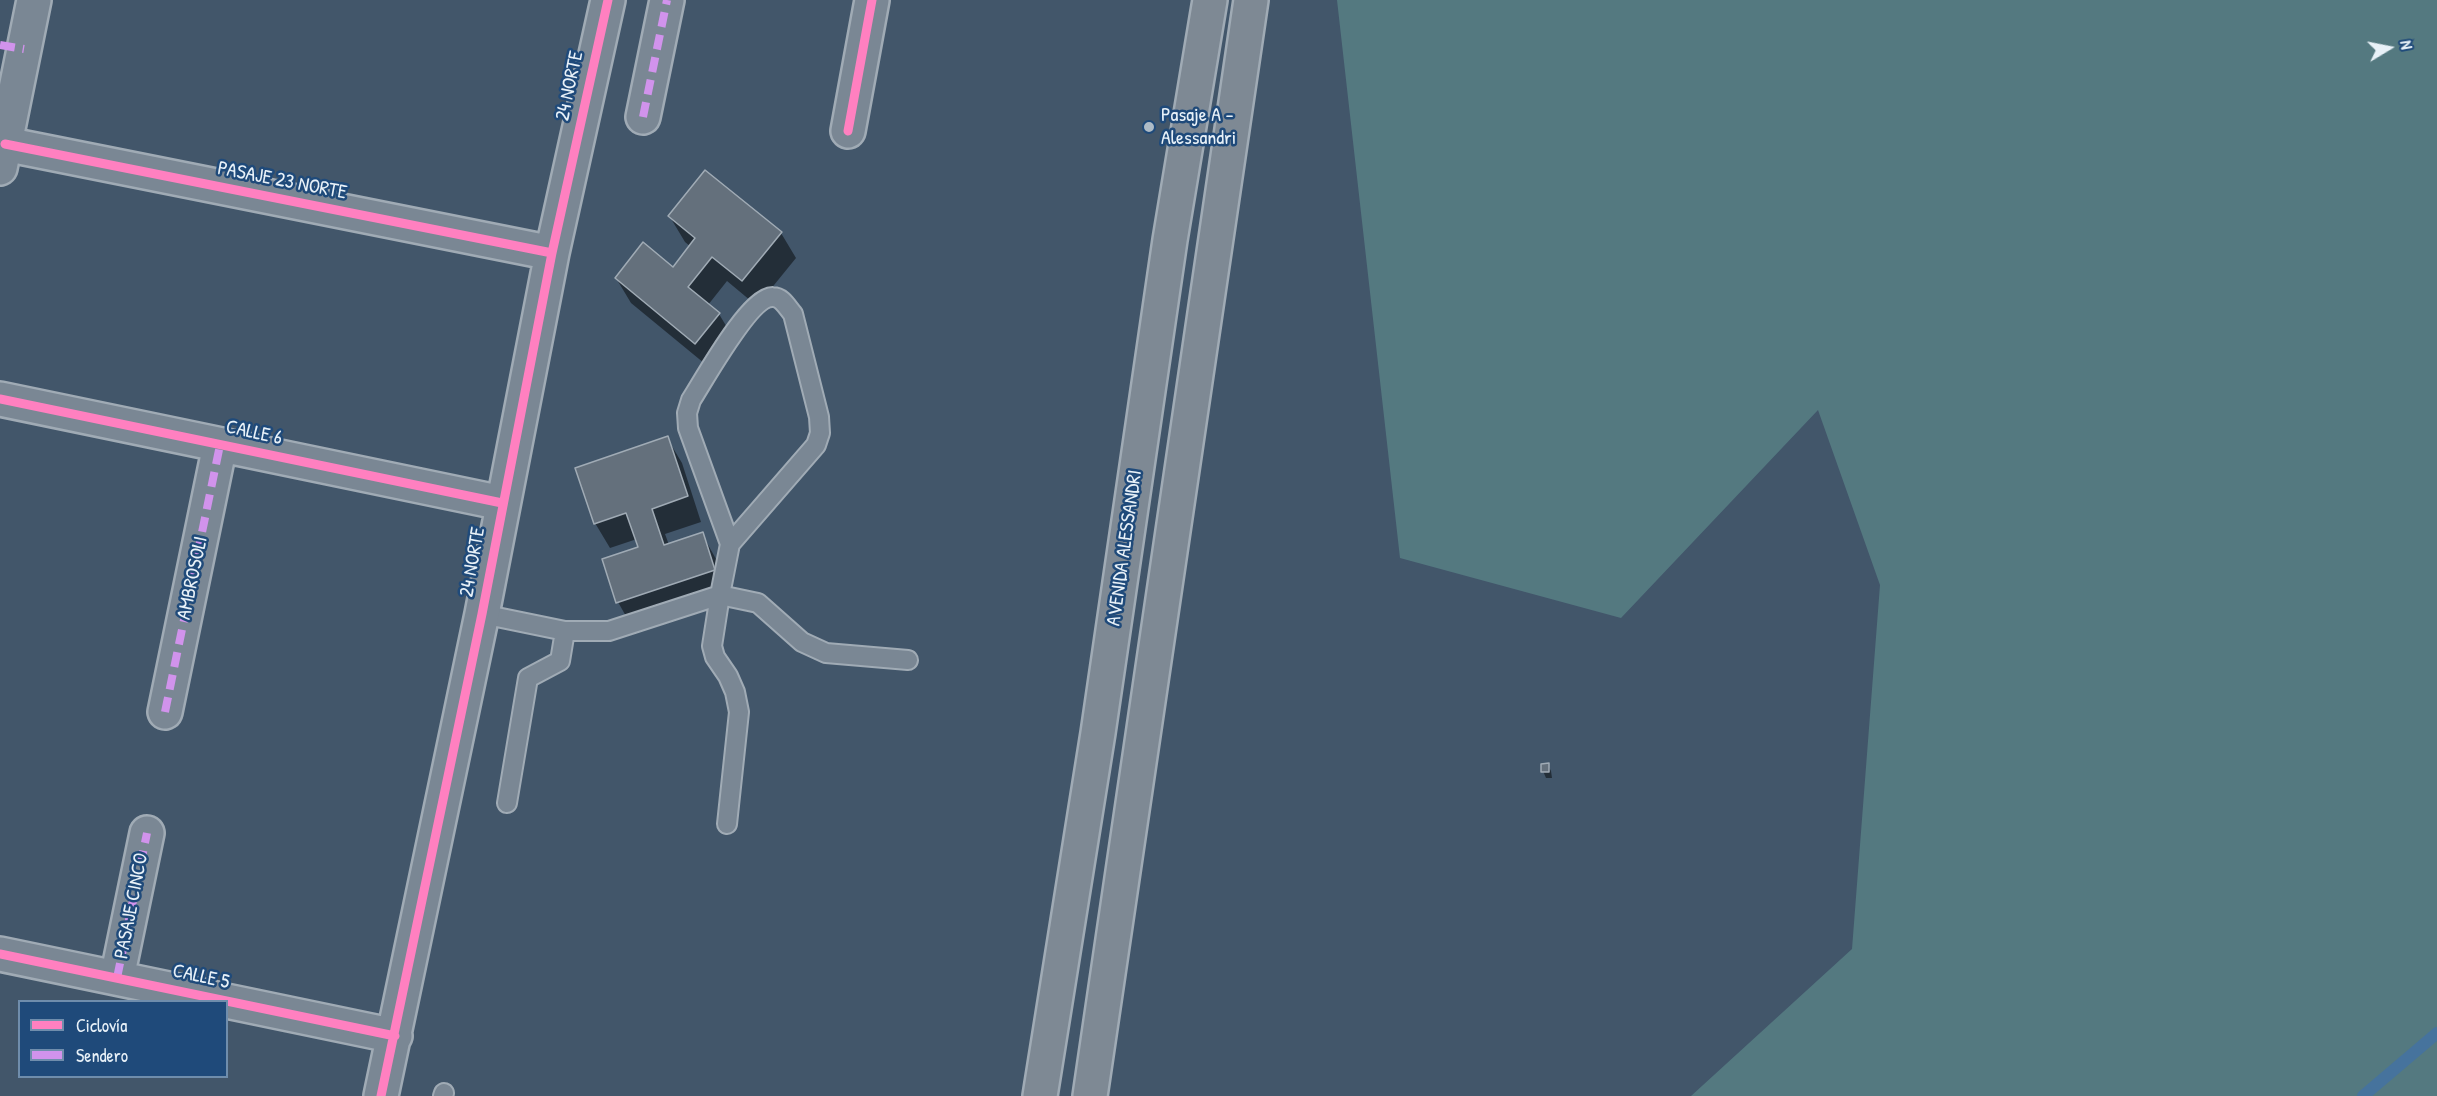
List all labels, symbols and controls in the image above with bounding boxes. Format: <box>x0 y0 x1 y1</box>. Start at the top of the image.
north arrow <box>2359 18 2419 78</box>
text: N <box>2395 39 2418 51</box>
street label: 24 NORTE <box>551 49 589 123</box>
place label: Pasaje A - Alessandri <box>1161 104 1236 151</box>
marker: Pasaje A - Alessandri <box>1142 120 1156 134</box>
street label: PASAJE 23 NORTE <box>215 157 349 205</box>
street label: CALLE 6 <box>224 415 284 451</box>
street label: AVENIDA ALESSANDRI <box>1102 469 1148 627</box>
street label: 24 NORTE <box>455 525 491 599</box>
street label: AMBROSOLI <box>172 534 214 622</box>
street label: PASAJE CINCO <box>110 851 154 961</box>
street label: CALLE 5 <box>170 959 232 995</box>
legend <box>18 1000 228 1078</box>
text: Ciclovía <box>76 1013 127 1038</box>
text: Sendero <box>76 1043 128 1068</box>

